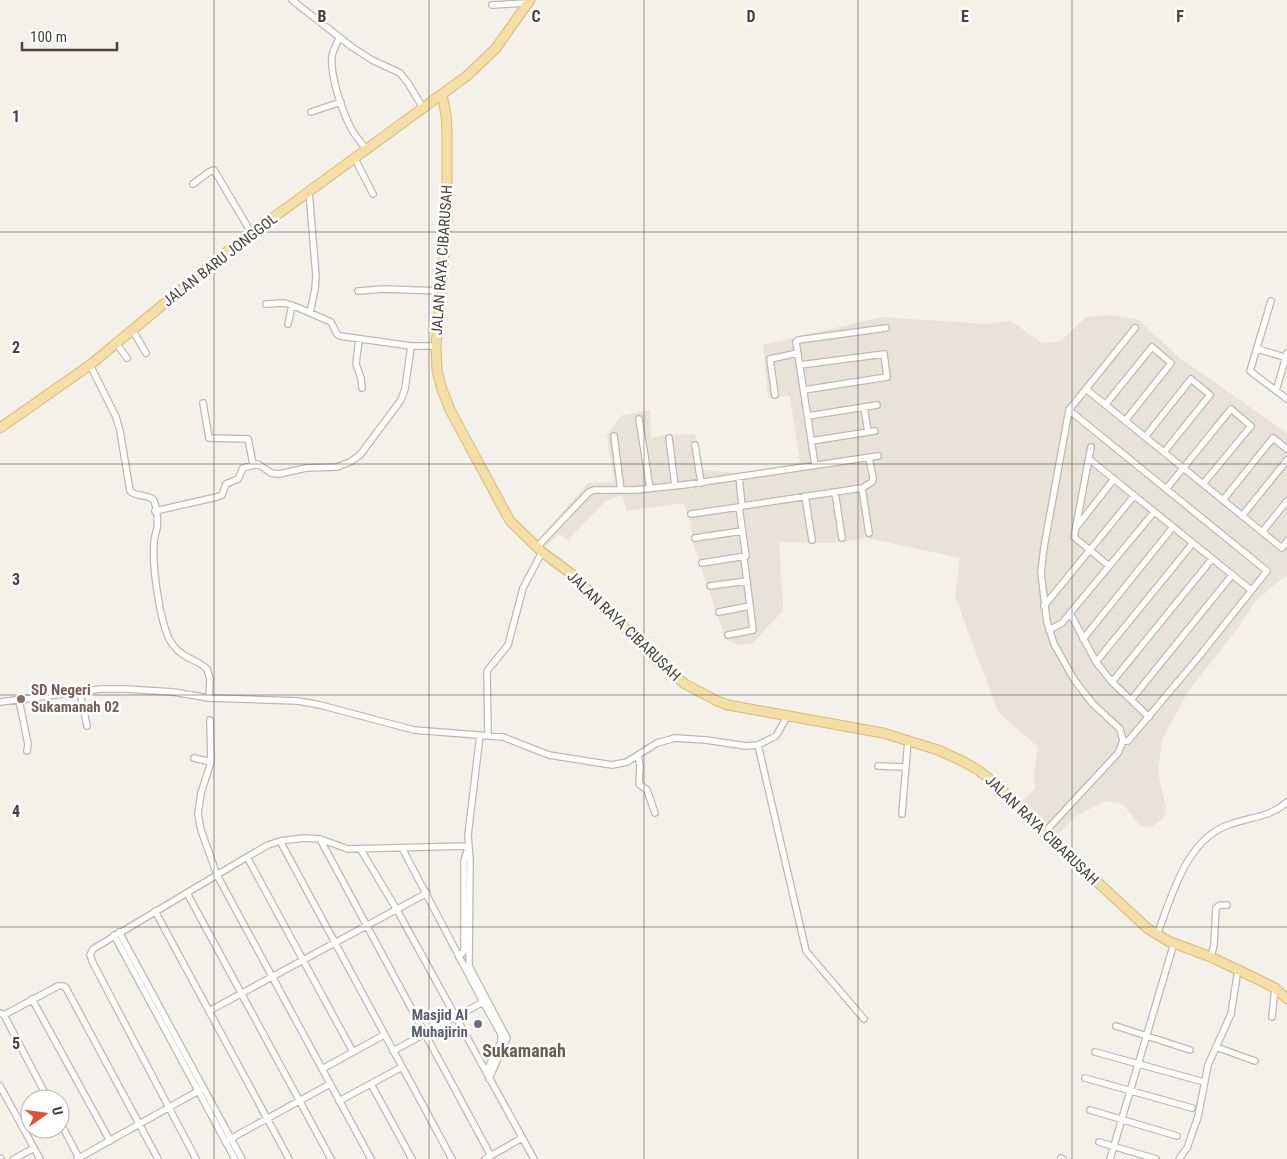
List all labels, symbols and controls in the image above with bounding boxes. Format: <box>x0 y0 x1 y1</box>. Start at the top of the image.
text: B <box>318 7 327 26</box>
text: C <box>531 7 541 26</box>
text: D <box>746 7 756 26</box>
text: E <box>961 7 969 26</box>
text: F <box>1176 7 1184 26</box>
scale bar <box>22 20 118 52</box>
text: 100 m <box>30 28 67 46</box>
text: 1 <box>12 107 20 126</box>
street label: JALAN RAYA CIBARUSAH <box>428 184 456 336</box>
street label: JALAN BARU JONGGOL <box>159 210 281 310</box>
text: 2 <box>12 338 20 357</box>
street label: JALAN RAYA CIBARUSAH <box>564 567 684 685</box>
text: 3 <box>12 570 20 589</box>
place label: SD Negeri Sukamanah 02 <box>31 681 119 716</box>
marker: SD Negeri Sukamanah 02 <box>15 693 27 705</box>
street label: JALAN RAYA CIBARUSAH <box>982 771 1102 889</box>
text: 4 <box>12 802 20 821</box>
place label: Masjid Al Muhajirin <box>411 1006 468 1041</box>
marker: Masjid Al Muhajirin <box>472 1018 484 1030</box>
text: 5 <box>12 1034 20 1053</box>
district label: Sukamanah <box>482 1040 566 1061</box>
north arrow <box>20 1089 70 1139</box>
text: U <box>49 1105 66 1117</box>

